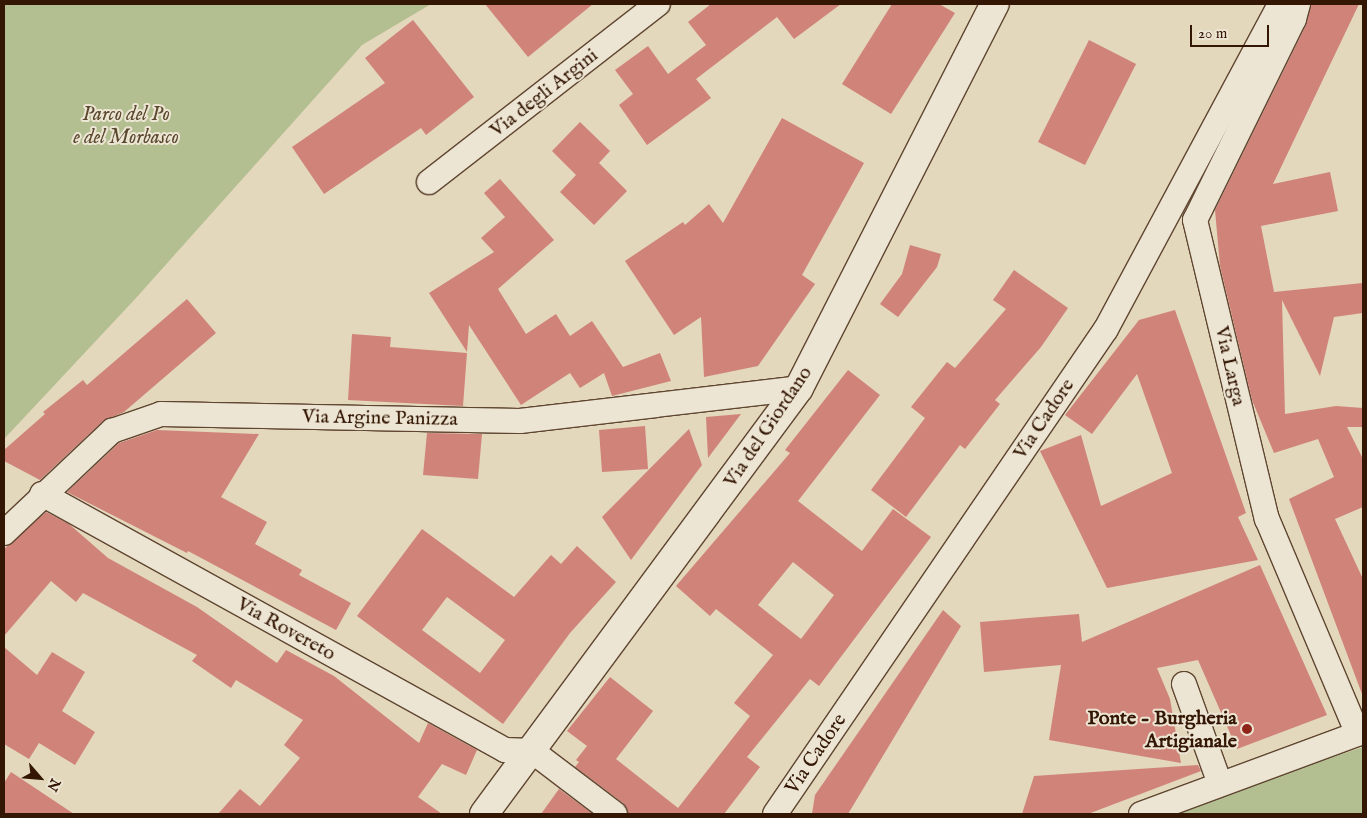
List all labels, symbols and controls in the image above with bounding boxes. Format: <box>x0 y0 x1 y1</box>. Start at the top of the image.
scale bar <box>1192 15 1271 47</box>
text: 20 m <box>1198 24 1227 43</box>
street label: Via degli Argini <box>485 43 603 143</box>
park label: Parco del Po e del Morbasco <box>73 102 179 149</box>
street label: Via Larga <box>1209 324 1251 408</box>
street label: Via del Giordano <box>719 362 817 492</box>
street label: Via Cadore <box>1008 374 1080 464</box>
street label: Via Argine Panizza <box>302 405 458 431</box>
street label: Via Rovereto <box>232 592 340 666</box>
place label: Ponte - Burgheria Artigianale <box>1088 706 1237 753</box>
street label: Via Cadore <box>780 709 852 799</box>
marker: Ponte - Burgheria Artigianale <box>1241 723 1253 735</box>
north arrow <box>15 753 65 803</box>
text: N <box>43 775 64 794</box>

